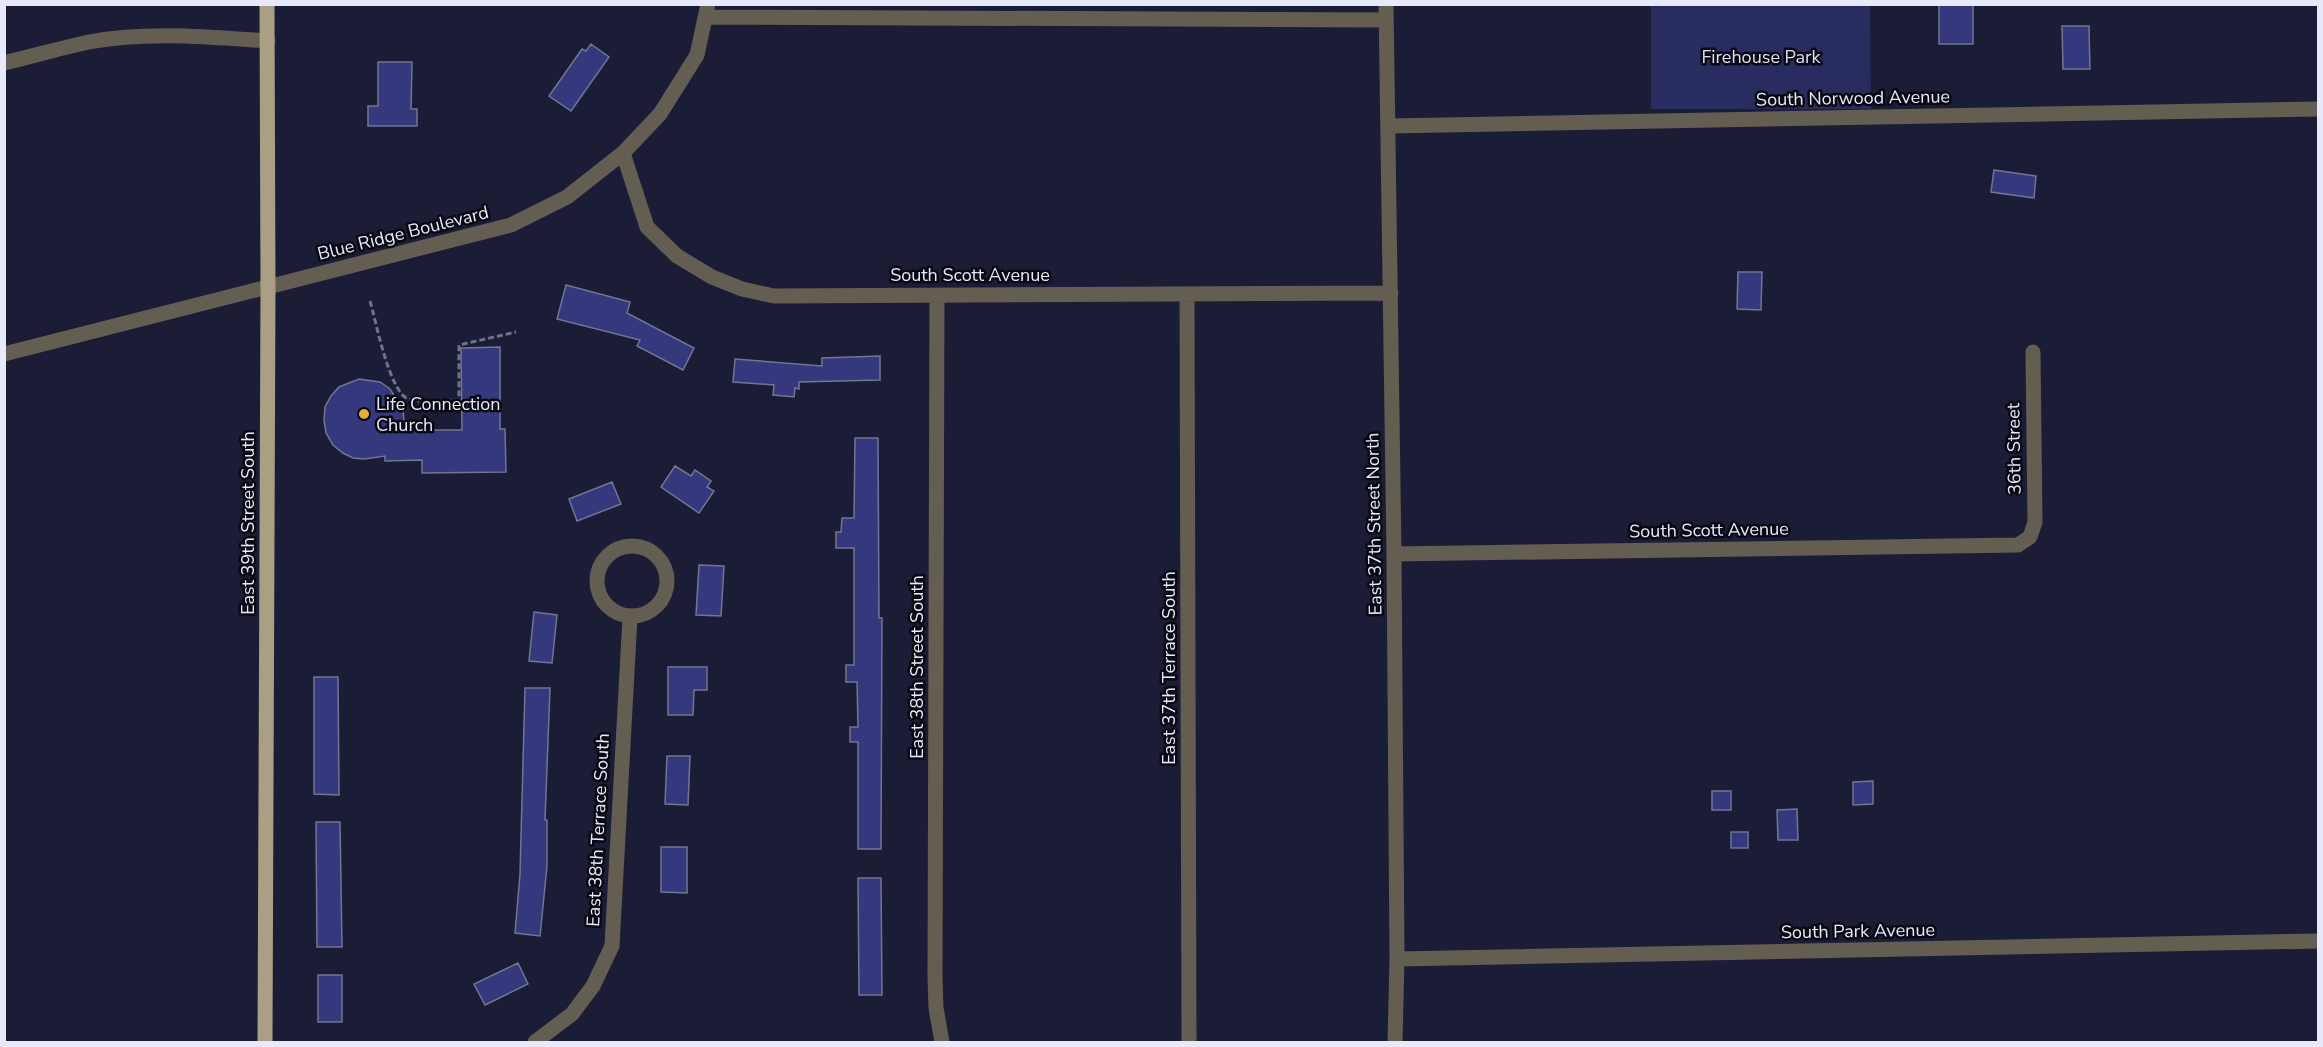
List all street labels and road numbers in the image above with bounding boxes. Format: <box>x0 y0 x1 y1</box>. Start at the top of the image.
street label: South Norwood Avenue <box>1756 84 1950 112</box>
street label: Blue Ridge Boulevard <box>315 200 491 266</box>
street label: South Scott Avenue <box>890 263 1050 287</box>
street label: 36th Street <box>2001 402 2027 495</box>
street label: East 39th Street South <box>236 431 260 615</box>
street label: East 37th Street North <box>1360 432 1388 616</box>
street label: South Scott Avenue <box>1629 517 1789 543</box>
street label: East 37th Terrace South <box>1157 571 1181 765</box>
street label: East 38th Street South <box>905 575 929 759</box>
street label: East 38th Terrace South <box>581 733 615 927</box>
street label: South Park Avenue <box>1781 918 1935 944</box>

